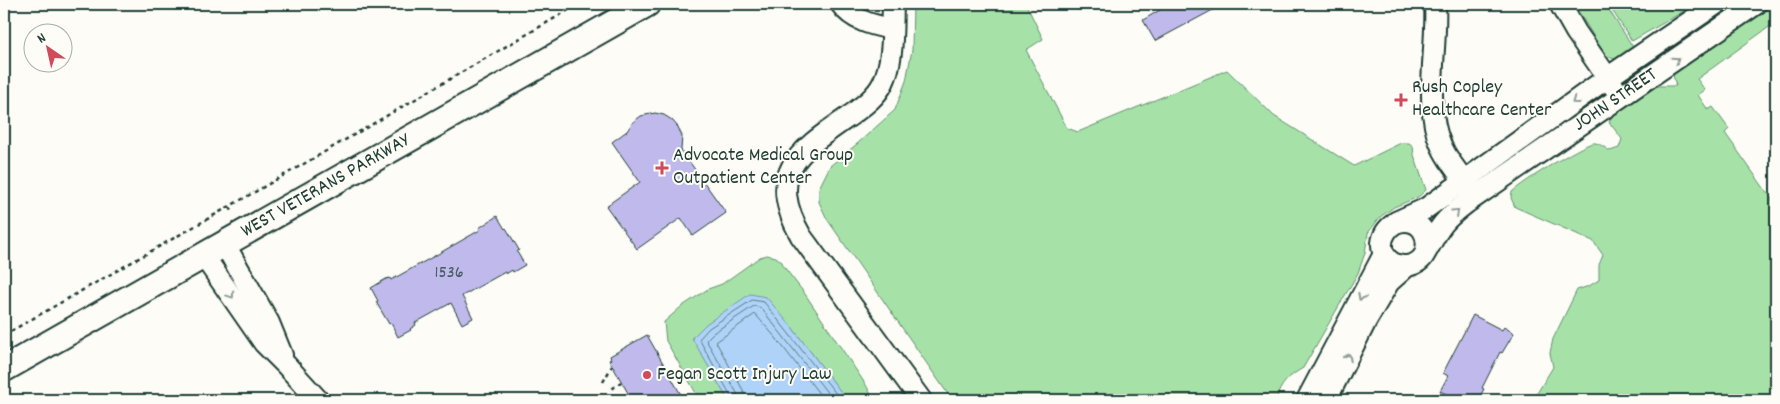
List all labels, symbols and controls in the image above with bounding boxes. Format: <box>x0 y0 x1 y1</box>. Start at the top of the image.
north arrow <box>22 22 72 72</box>
text: N <box>33 29 50 49</box>
one-way arrow <box>1670 57 1680 66</box>
street label: JOHN STREET <box>1568 62 1663 139</box>
place label: Rush Copley Healthcare Center <box>1412 74 1552 125</box>
marker: Rush Copley Healthcare Center <box>1394 93 1408 107</box>
one-way arrow <box>1571 95 1581 104</box>
street label: WEST VETERANS PARKWAY <box>236 127 416 246</box>
place label: Advocate Medical Group Outpatient Center <box>673 142 853 193</box>
marker: Advocate Medical Group Outpatient Center <box>655 161 669 175</box>
one-way arrow <box>1450 209 1459 218</box>
house number: 1536 <box>434 261 464 286</box>
one-way arrow <box>225 289 234 298</box>
one-way arrow <box>1357 292 1367 301</box>
one-way arrow <box>1342 353 1352 362</box>
place label: Fegan Scott Injury Law <box>657 361 832 389</box>
marker: Fegan Scott Injury Law <box>641 369 653 381</box>

